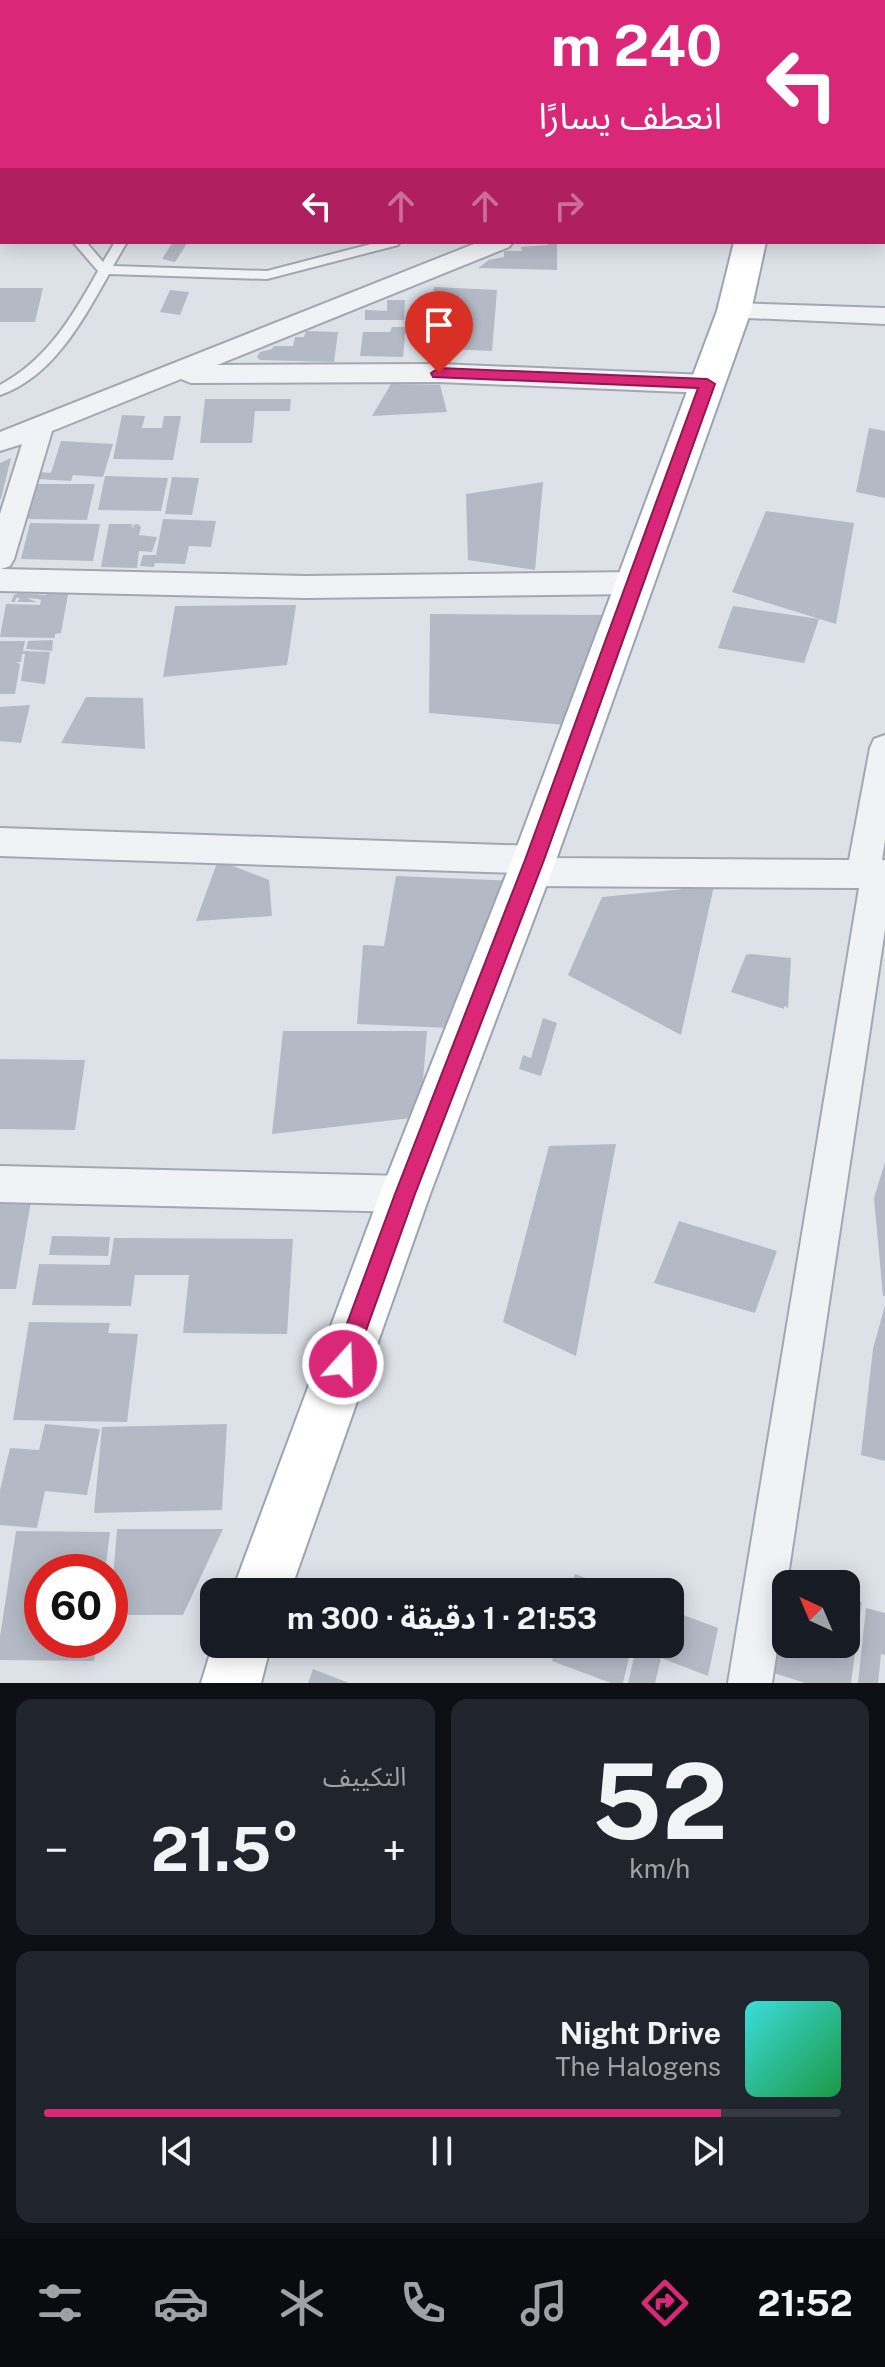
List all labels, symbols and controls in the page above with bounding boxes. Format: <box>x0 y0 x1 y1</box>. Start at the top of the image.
text: 240 m <box>551 13 722 79</box>
icon: left <box>750 32 854 136</box>
text: انعطف يسارًا <box>538 95 722 137</box>
icon: left <box>295 184 339 228</box>
icon: ahead <box>379 184 423 228</box>
icon: ahead <box>463 184 507 228</box>
icon: right <box>547 184 591 228</box>
pin <box>405 291 473 373</box>
icon: arrive <box>417 303 461 347</box>
position arrow <box>301 1322 385 1406</box>
speed limit sign: 60 <box>24 1554 128 1658</box>
north arrow <box>772 1570 860 1658</box>
map controls <box>772 1570 860 1658</box>
text: 21:53 · 1 دقيقة · 300 m <box>287 1600 597 1636</box>
text: 52 <box>592 1740 728 1862</box>
text: التكييف <box>323 1761 407 1792</box>
text: 21.5° <box>151 1814 300 1885</box>
text: − <box>44 1824 68 1876</box>
text: + <box>382 1824 406 1876</box>
text: km/h <box>629 1853 690 1884</box>
text: Night Drive <box>560 2015 721 2051</box>
text: The Halogens <box>555 2051 721 2082</box>
icon: previous <box>155 2129 199 2173</box>
icon: pause <box>420 2129 464 2173</box>
icon: next <box>686 2129 730 2173</box>
icon: filters <box>32 2275 88 2331</box>
icon: car <box>153 2275 209 2331</box>
icon: climate <box>274 2275 330 2331</box>
icon: phone <box>395 2275 451 2331</box>
icon: music <box>516 2275 572 2331</box>
icon: directions <box>637 2275 693 2331</box>
text: 21:52 <box>757 2282 853 2324</box>

